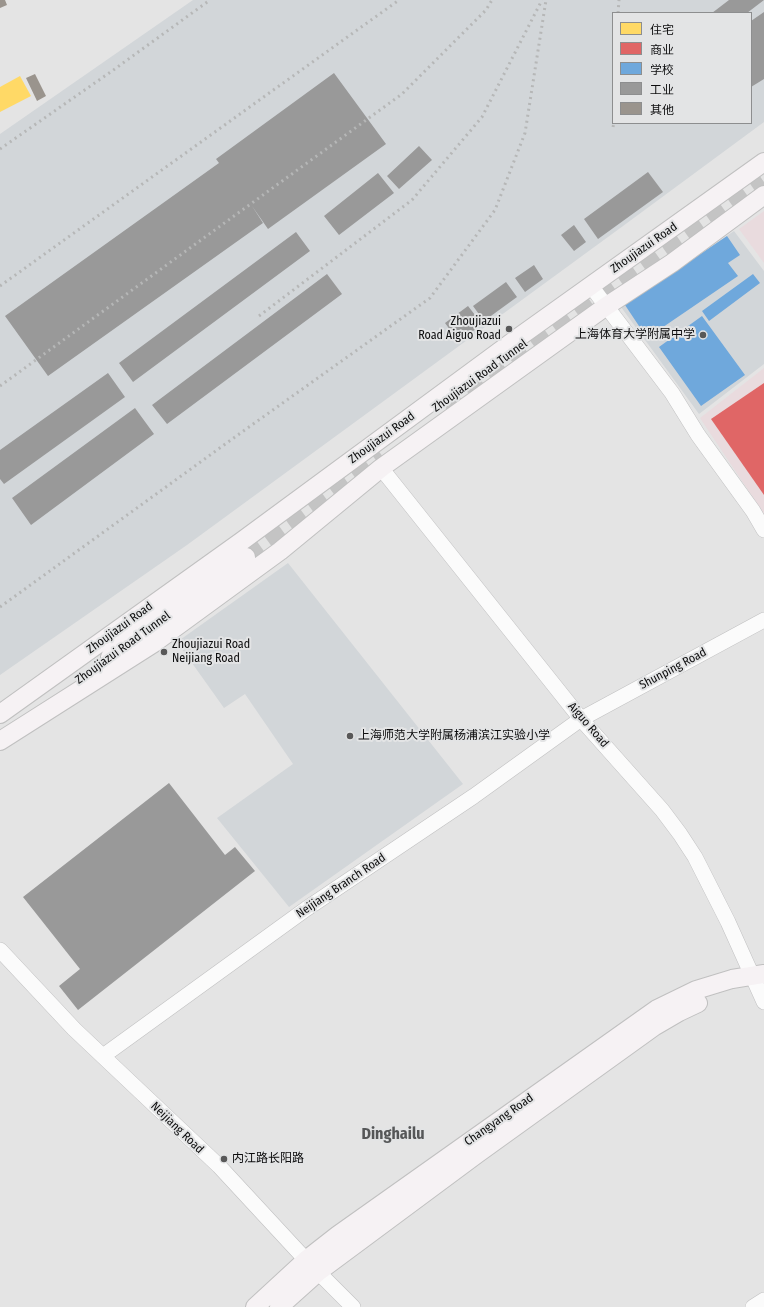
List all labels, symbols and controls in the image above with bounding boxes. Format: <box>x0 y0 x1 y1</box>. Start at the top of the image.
legend <box>612 12 752 124</box>
text: 住宅 <box>650 23 674 37</box>
text: 商业 <box>650 43 674 57</box>
text: 学校 <box>650 63 674 77</box>
text: 工业 <box>650 83 674 97</box>
text: 其他 <box>650 103 674 117</box>
street label: Zhoujiazui Road <box>608 220 680 276</box>
place label: Zhoujiazui Road Aiguo Road <box>418 315 501 343</box>
marker: Zhoujiazui Road Aiguo Road <box>504 324 514 334</box>
place label: 上海体育大学附属中学 <box>575 328 695 342</box>
marker: 上海体育大学附属中学 <box>698 330 708 340</box>
street label: Zhoujiazui Road Tunnel <box>430 337 530 415</box>
street label: Zhoujiazui Road <box>346 409 418 467</box>
street label: Zhoujiazui Road <box>84 599 156 657</box>
street label: Zhoujiazui Road Tunnel <box>73 609 173 687</box>
place label: Zhoujiazui Road Neijiang Road <box>172 638 250 666</box>
street label: Shunping Road <box>637 645 709 693</box>
marker: Zhoujiazui Road Neijiang Road <box>159 647 169 657</box>
street label: Aiguo Road <box>564 699 612 751</box>
place label: 上海师范大学附属杨浦滨江实验小学 <box>358 729 550 743</box>
marker: 上海师范大学附属杨浦滨江实验小学 <box>345 731 355 741</box>
street label: Neijiang Branch Road <box>294 851 388 921</box>
street label: Changyang Road <box>462 1091 536 1149</box>
street label: Neijiang Road <box>148 1099 206 1157</box>
district label: Dinghailu <box>361 1125 425 1145</box>
place label: 内江路长阳路 <box>232 1152 304 1166</box>
marker: 内江路长阳路 <box>219 1154 229 1164</box>

